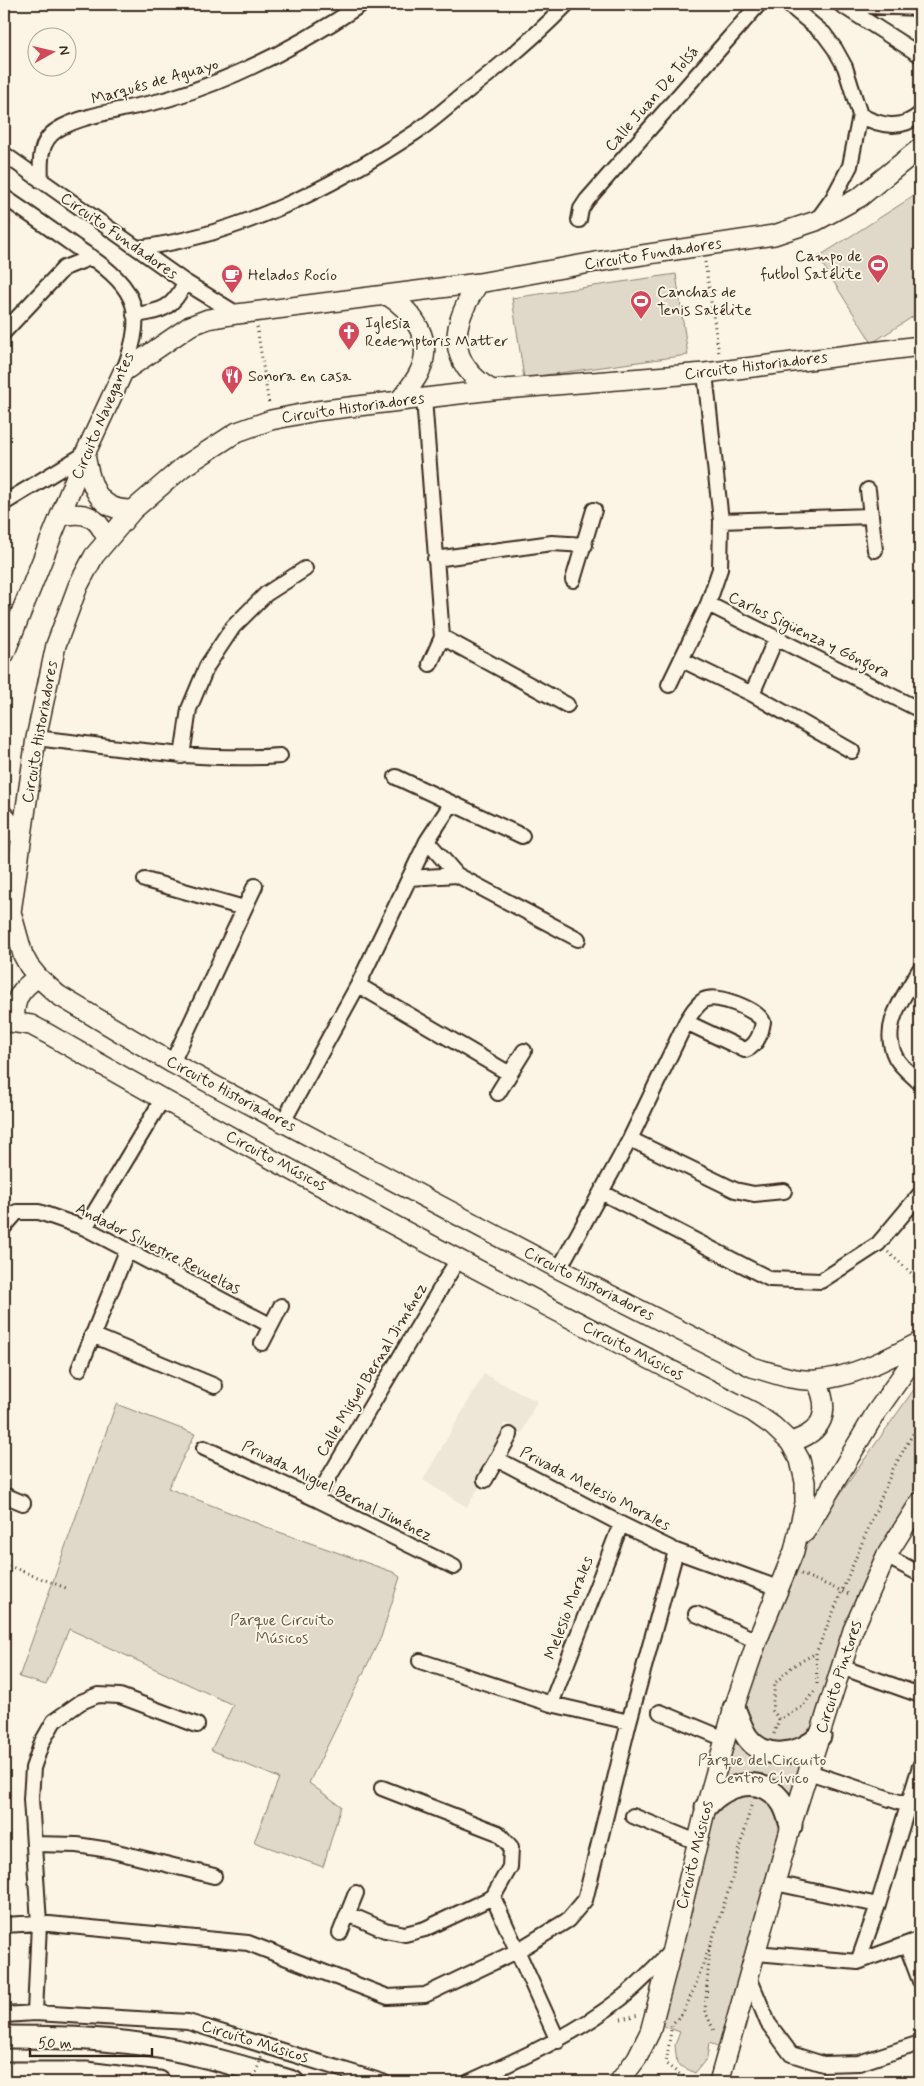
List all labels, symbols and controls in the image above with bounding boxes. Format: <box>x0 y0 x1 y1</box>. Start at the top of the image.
north arrow <box>28 28 78 78</box>
street label: Calle Juan De Tolsá <box>600 42 704 156</box>
text: N <box>54 44 73 56</box>
street label: Marqués de Aguayo <box>89 54 221 110</box>
street label: Circuito Fundadores <box>56 188 182 284</box>
street label: Circuito Fundadores <box>583 233 723 275</box>
place label: Campo de futbol Satélite <box>760 246 862 285</box>
sports icon: Campo de futbol Satélite <box>866 253 890 284</box>
cafe icon: Helados Rocío <box>220 263 244 294</box>
place label: Helados Rocío <box>248 265 337 286</box>
place label: Canchas de Tenis Satélite <box>657 282 752 321</box>
sports icon: Canchas de Tenis Satélite <box>629 289 653 320</box>
place label: Iglesia Redemptoris Matter <box>365 313 508 352</box>
church icon: Iglesia Redemptoris Matter <box>337 320 361 351</box>
street label: Circuito Historiadores <box>683 347 829 385</box>
street label: Circuito Navegantes <box>67 349 139 483</box>
restaurant icon: Sonora en casa <box>220 364 244 395</box>
place label: Sonora en casa <box>248 366 352 387</box>
street label: Circuito Historiadores <box>280 388 426 428</box>
street label: Carlos Sigüenza y Góngora <box>724 587 893 684</box>
street label: Circuito Historiadores <box>17 659 63 805</box>
street label: Circuito Historiadores <box>163 1051 299 1137</box>
street label: Circuito Músicos <box>222 1126 330 1196</box>
street label: Andador Silvestre Revueltas <box>72 1198 244 1300</box>
street label: Circuito Historiadores <box>520 1242 658 1326</box>
street label: Calle Miguel Bernal Jiménez <box>312 1279 433 1461</box>
street label: Circuito Músicos <box>579 1316 687 1386</box>
street label: Privada Miguel Bernal Jiménez <box>238 1436 436 1547</box>
street label: Privada Melesio Morales <box>516 1442 674 1536</box>
street label: Melesio Morales <box>540 1553 598 1663</box>
park label: Parque Circuito Músicos <box>230 1610 334 1649</box>
street label: Circuito Pintores <box>811 1618 867 1736</box>
park label: Parque del Circuito Centro Cívico <box>698 1750 826 1789</box>
street label: Circuito Músicos <box>671 1799 719 1911</box>
street label: Circuito Músicos <box>199 2016 311 2068</box>
scale bar <box>30 2026 152 2058</box>
text: 50 m <box>38 2034 72 2054</box>

